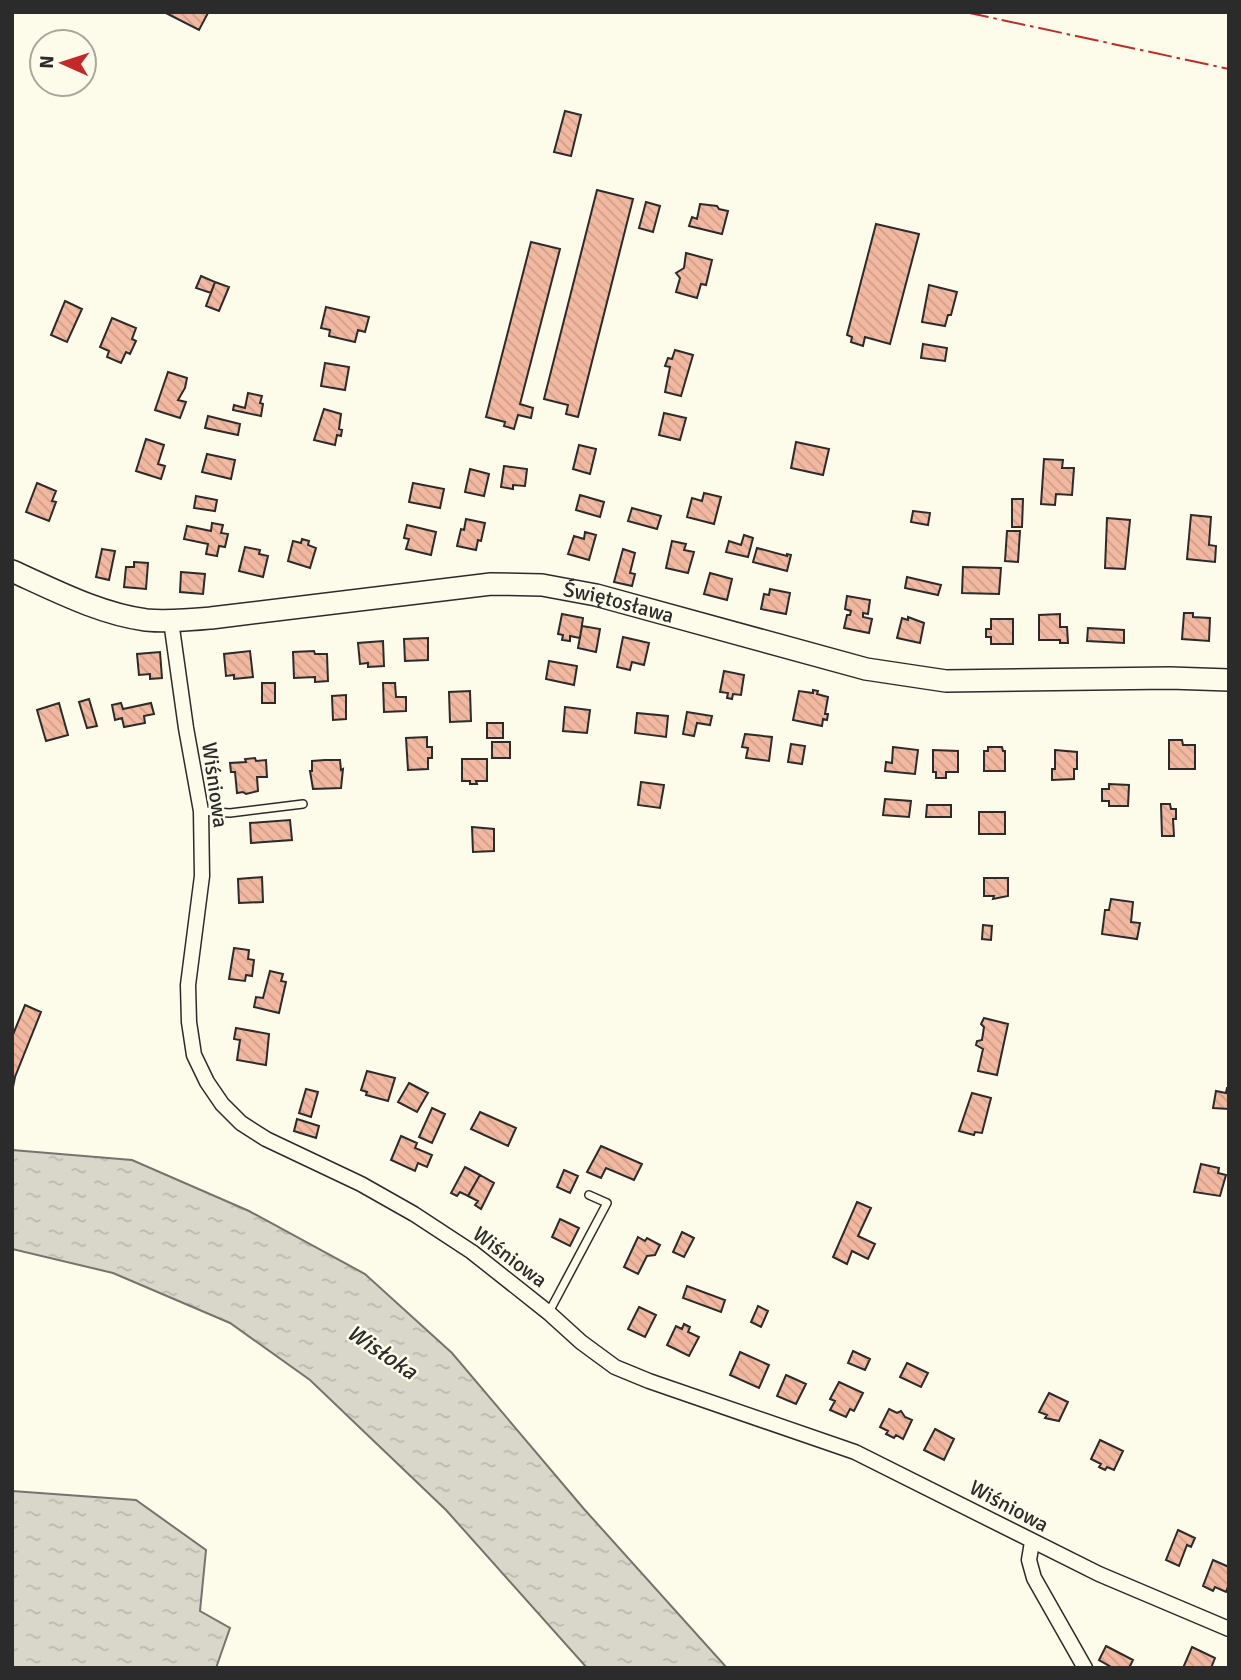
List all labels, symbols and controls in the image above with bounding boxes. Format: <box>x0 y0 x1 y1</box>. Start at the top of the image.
north arrow <box>28 28 98 98</box>
text: N <box>35 55 59 69</box>
street label: Świętosława <box>561 576 677 629</box>
street label: Wiśniowa <box>196 741 234 829</box>
street label: Wiśniowa <box>468 1221 552 1293</box>
water label: Wisłoka <box>341 1318 424 1387</box>
street label: Wiśniowa <box>965 1474 1053 1538</box>

